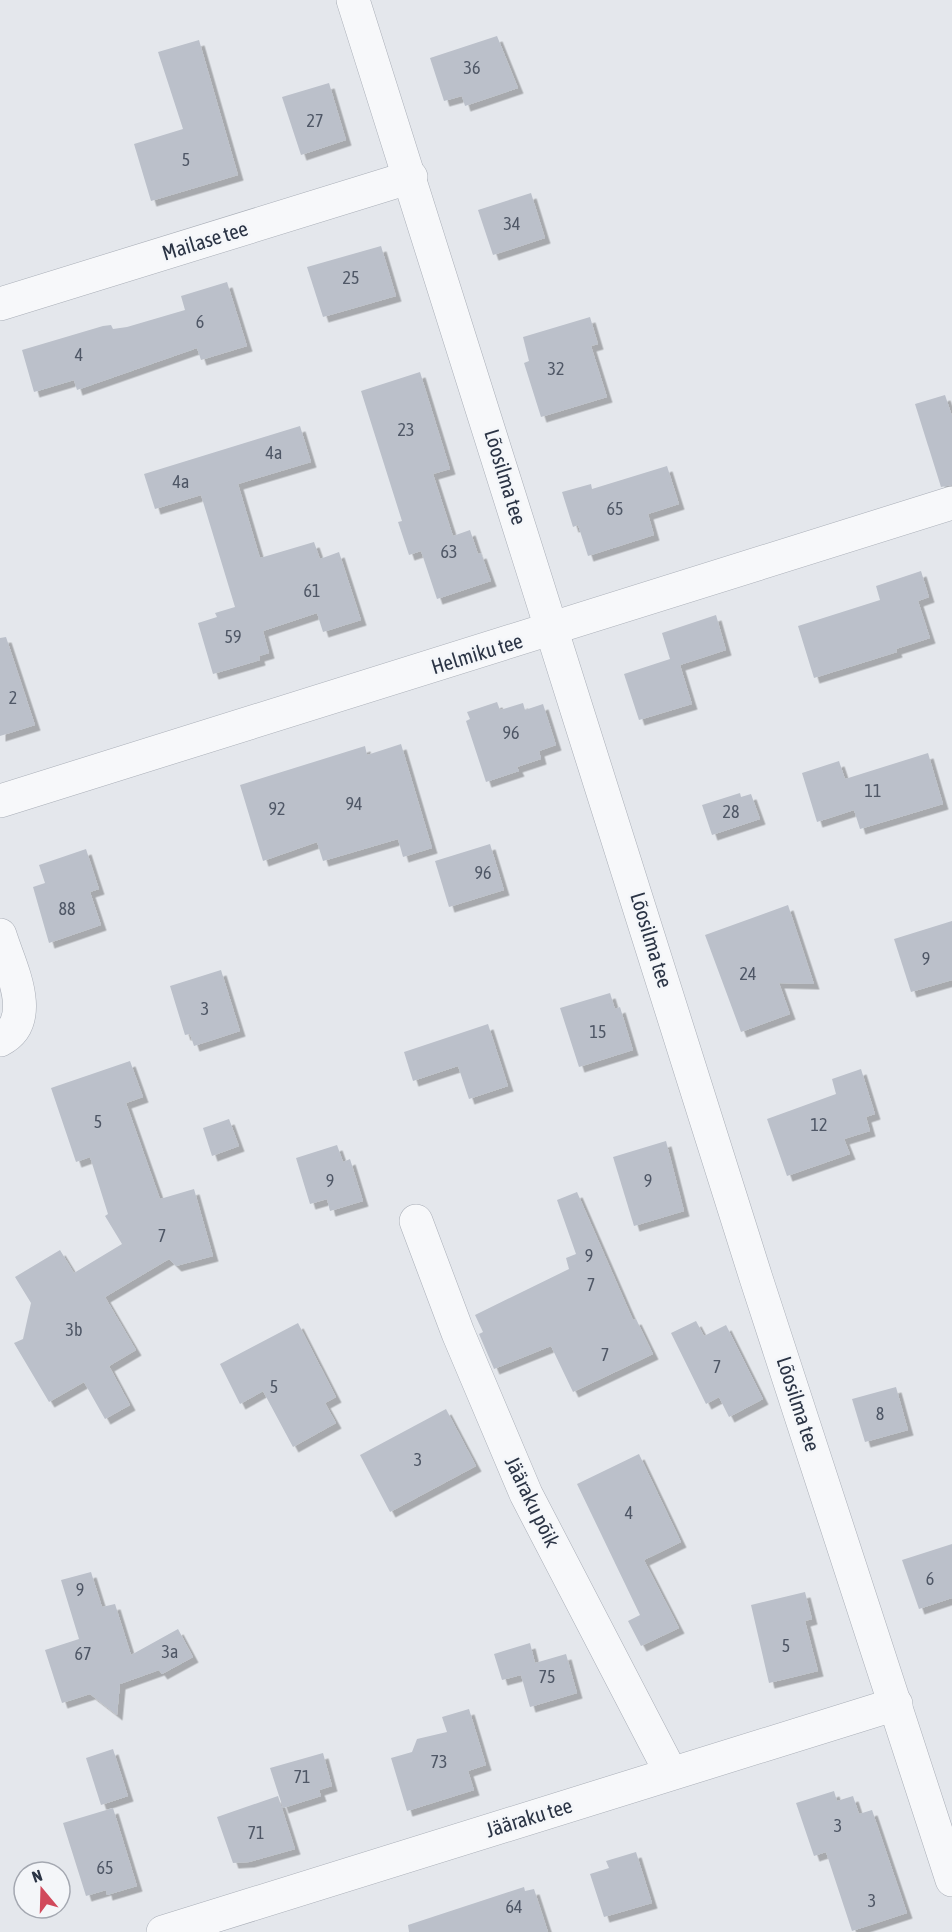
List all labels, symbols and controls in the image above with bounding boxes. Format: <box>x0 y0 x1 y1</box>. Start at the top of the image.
house number: 36 <box>464 57 480 78</box>
house number: 27 <box>307 110 323 131</box>
house number: 5 <box>182 149 190 170</box>
house number: 34 <box>504 213 520 234</box>
street label: Mailase tee <box>159 216 251 264</box>
house number: 25 <box>343 267 359 288</box>
house number: 6 <box>196 311 204 332</box>
house number: 4 <box>75 344 83 365</box>
house number: 32 <box>548 358 564 379</box>
house number: 23 <box>398 419 414 440</box>
street label: Lõosilma tee <box>480 426 532 527</box>
house number: 4a <box>266 442 282 463</box>
house number: 4a <box>173 471 189 492</box>
house number: 65 <box>607 498 623 519</box>
house number: 63 <box>441 541 457 562</box>
house number: 61 <box>304 580 320 601</box>
house number: 59 <box>225 626 241 647</box>
street label: Helmiku tee <box>428 628 525 678</box>
house number: 2 <box>9 687 17 708</box>
house number: 96 <box>503 722 519 743</box>
house number: 11 <box>865 780 881 801</box>
house number: 94 <box>346 793 362 814</box>
house number: 92 <box>269 798 285 819</box>
house number: 28 <box>723 801 739 822</box>
house number: 96 <box>475 862 491 883</box>
street label: Lõosilma tee <box>626 889 678 990</box>
house number: 88 <box>59 898 75 919</box>
house number: 9 <box>922 948 930 969</box>
house number: 24 <box>740 963 756 984</box>
house number: 3 <box>201 998 209 1019</box>
house number: 15 <box>590 1021 606 1042</box>
house number: 5 <box>94 1111 102 1132</box>
house number: 12 <box>811 1114 827 1135</box>
house number: 9 <box>326 1170 334 1191</box>
house number: 9 <box>644 1170 652 1191</box>
house number: 7 <box>158 1225 166 1246</box>
house number: 9 <box>585 1245 593 1266</box>
house number: 7 <box>587 1274 595 1295</box>
house number: 3b <box>66 1319 83 1340</box>
house number: 7 <box>601 1344 609 1365</box>
street label: Lõosilma tee <box>772 1353 826 1454</box>
house number: 7 <box>713 1356 721 1377</box>
house number: 5 <box>270 1376 278 1397</box>
house number: 8 <box>876 1403 884 1424</box>
house number: 3 <box>414 1449 422 1470</box>
street label: Jääraku põik <box>501 1452 565 1551</box>
house number: 4 <box>625 1502 633 1523</box>
house number: 6 <box>926 1568 934 1589</box>
house number: 9 <box>76 1579 84 1600</box>
house number: 5 <box>782 1635 790 1656</box>
house number: 3a <box>162 1641 178 1662</box>
house number: 67 <box>75 1643 91 1664</box>
house number: 75 <box>539 1666 555 1687</box>
house number: 73 <box>431 1751 447 1772</box>
house number: 71 <box>294 1766 310 1787</box>
street label: Jääraku tee <box>483 1793 575 1842</box>
house number: 3 <box>834 1815 842 1836</box>
house number: 71 <box>248 1822 264 1843</box>
house number: 65 <box>97 1857 113 1878</box>
north arrow <box>12 1860 72 1920</box>
text: N <box>30 1866 45 1886</box>
house number: 3 <box>868 1890 876 1911</box>
house number: 64 <box>506 1896 522 1917</box>

